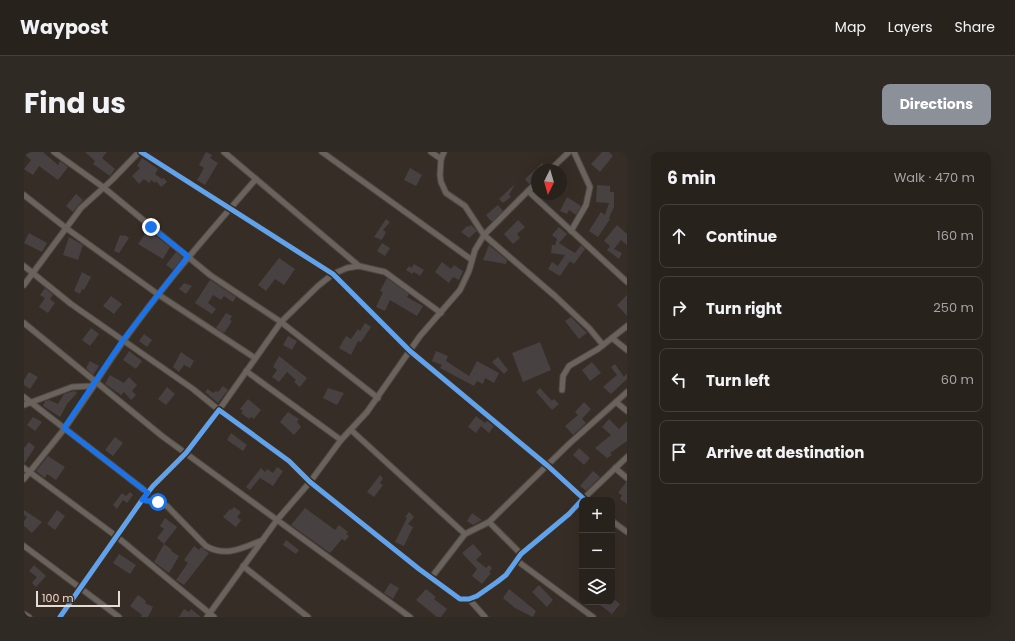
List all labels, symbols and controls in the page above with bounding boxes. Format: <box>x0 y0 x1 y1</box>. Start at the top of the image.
text: Waypost <box>20 14 108 41</box>
text: Map <box>835 17 866 37</box>
text: Layers <box>888 17 932 37</box>
text: Share <box>954 17 995 37</box>
text: Find us <box>24 84 126 123</box>
button: Directions <box>882 84 991 125</box>
north arrow <box>531 164 567 200</box>
text: 6 min <box>667 166 716 190</box>
text: Walk · 470 m <box>894 168 975 187</box>
route end <box>142 218 160 236</box>
icon: ahead <box>668 225 690 247</box>
text: Continue <box>706 226 777 247</box>
text: 160 m <box>937 226 974 245</box>
icon: right <box>668 297 690 319</box>
text: Turn right <box>706 298 782 319</box>
text: 250 m <box>933 298 974 317</box>
icon: left <box>668 369 690 391</box>
text: Turn left <box>706 370 770 391</box>
text: 60 m <box>941 370 974 389</box>
icon: arrive <box>668 441 690 463</box>
text: Arrive at destination <box>706 442 864 463</box>
route start <box>149 493 167 511</box>
map controls <box>579 497 615 605</box>
button: + <box>579 497 615 533</box>
button: − <box>579 533 615 569</box>
button: layers <box>579 569 615 605</box>
scale bar <box>36 589 120 608</box>
text: 100 m <box>42 590 74 606</box>

